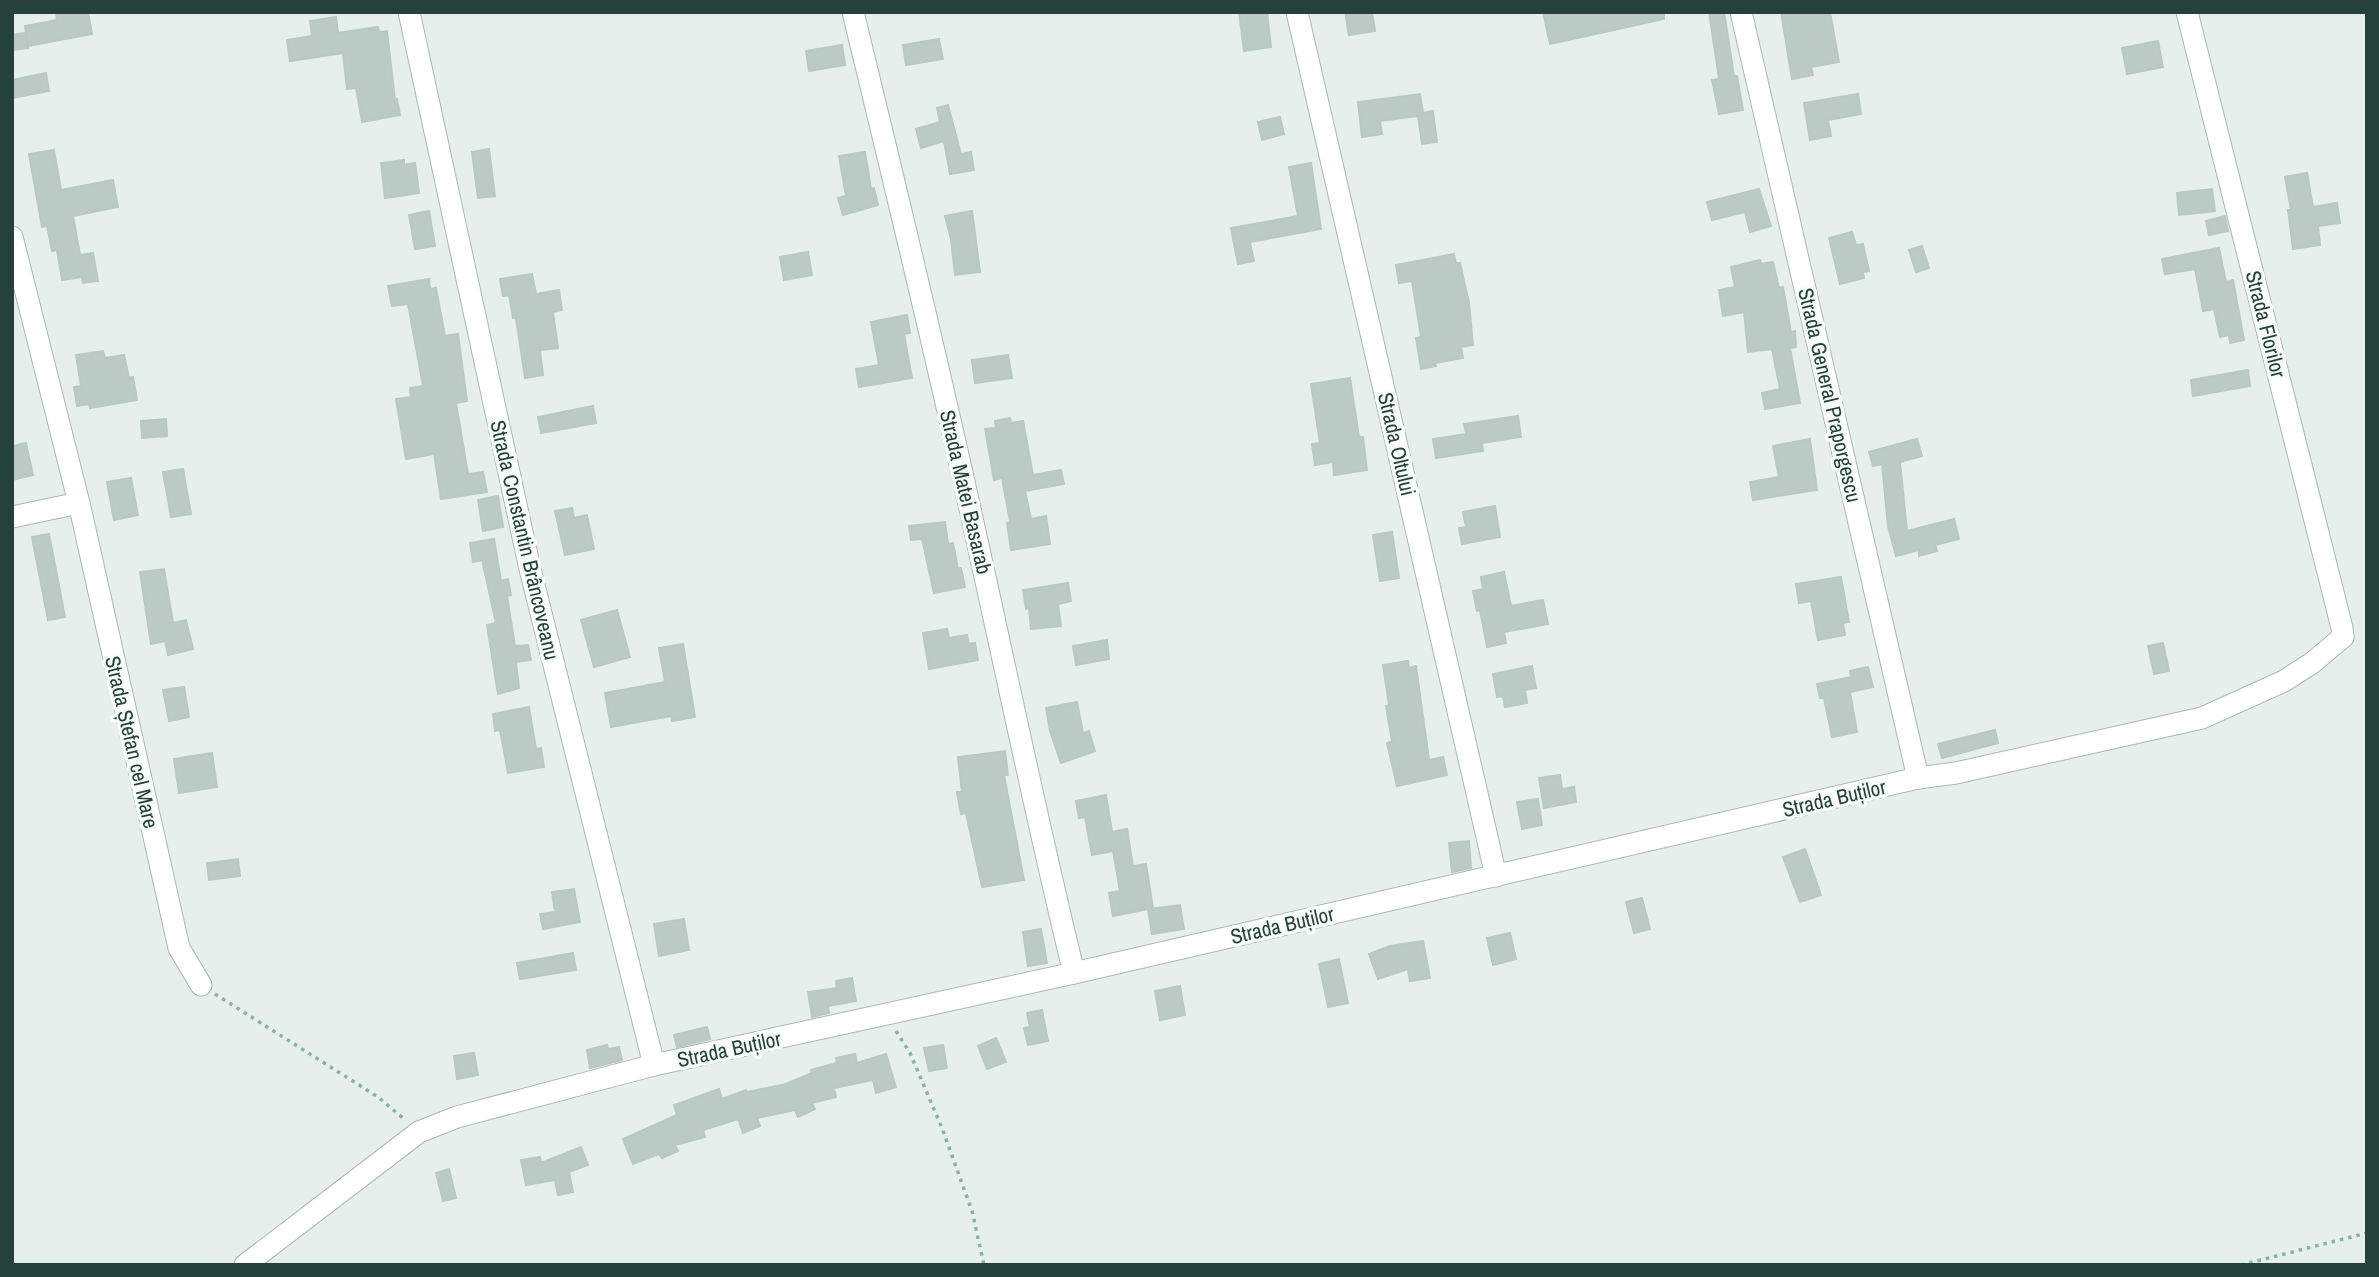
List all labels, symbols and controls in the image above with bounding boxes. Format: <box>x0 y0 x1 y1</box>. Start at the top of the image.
street label: Strada Florilor <box>2239 268 2293 381</box>
street label: Strada General Praporgescu <box>1791 285 1869 505</box>
street label: Strada Oltului <box>1371 389 1423 499</box>
street label: Strada Matei Basarab <box>933 407 999 577</box>
street label: Strada Constantin Brâncoveanu <box>483 417 567 663</box>
street label: Strada Ștefan cel Mare <box>98 653 166 831</box>
street label: Strada Buților <box>1779 772 1889 824</box>
street label: Strada Buților <box>1227 899 1337 951</box>
street label: Strada Buților <box>674 1024 784 1074</box>

